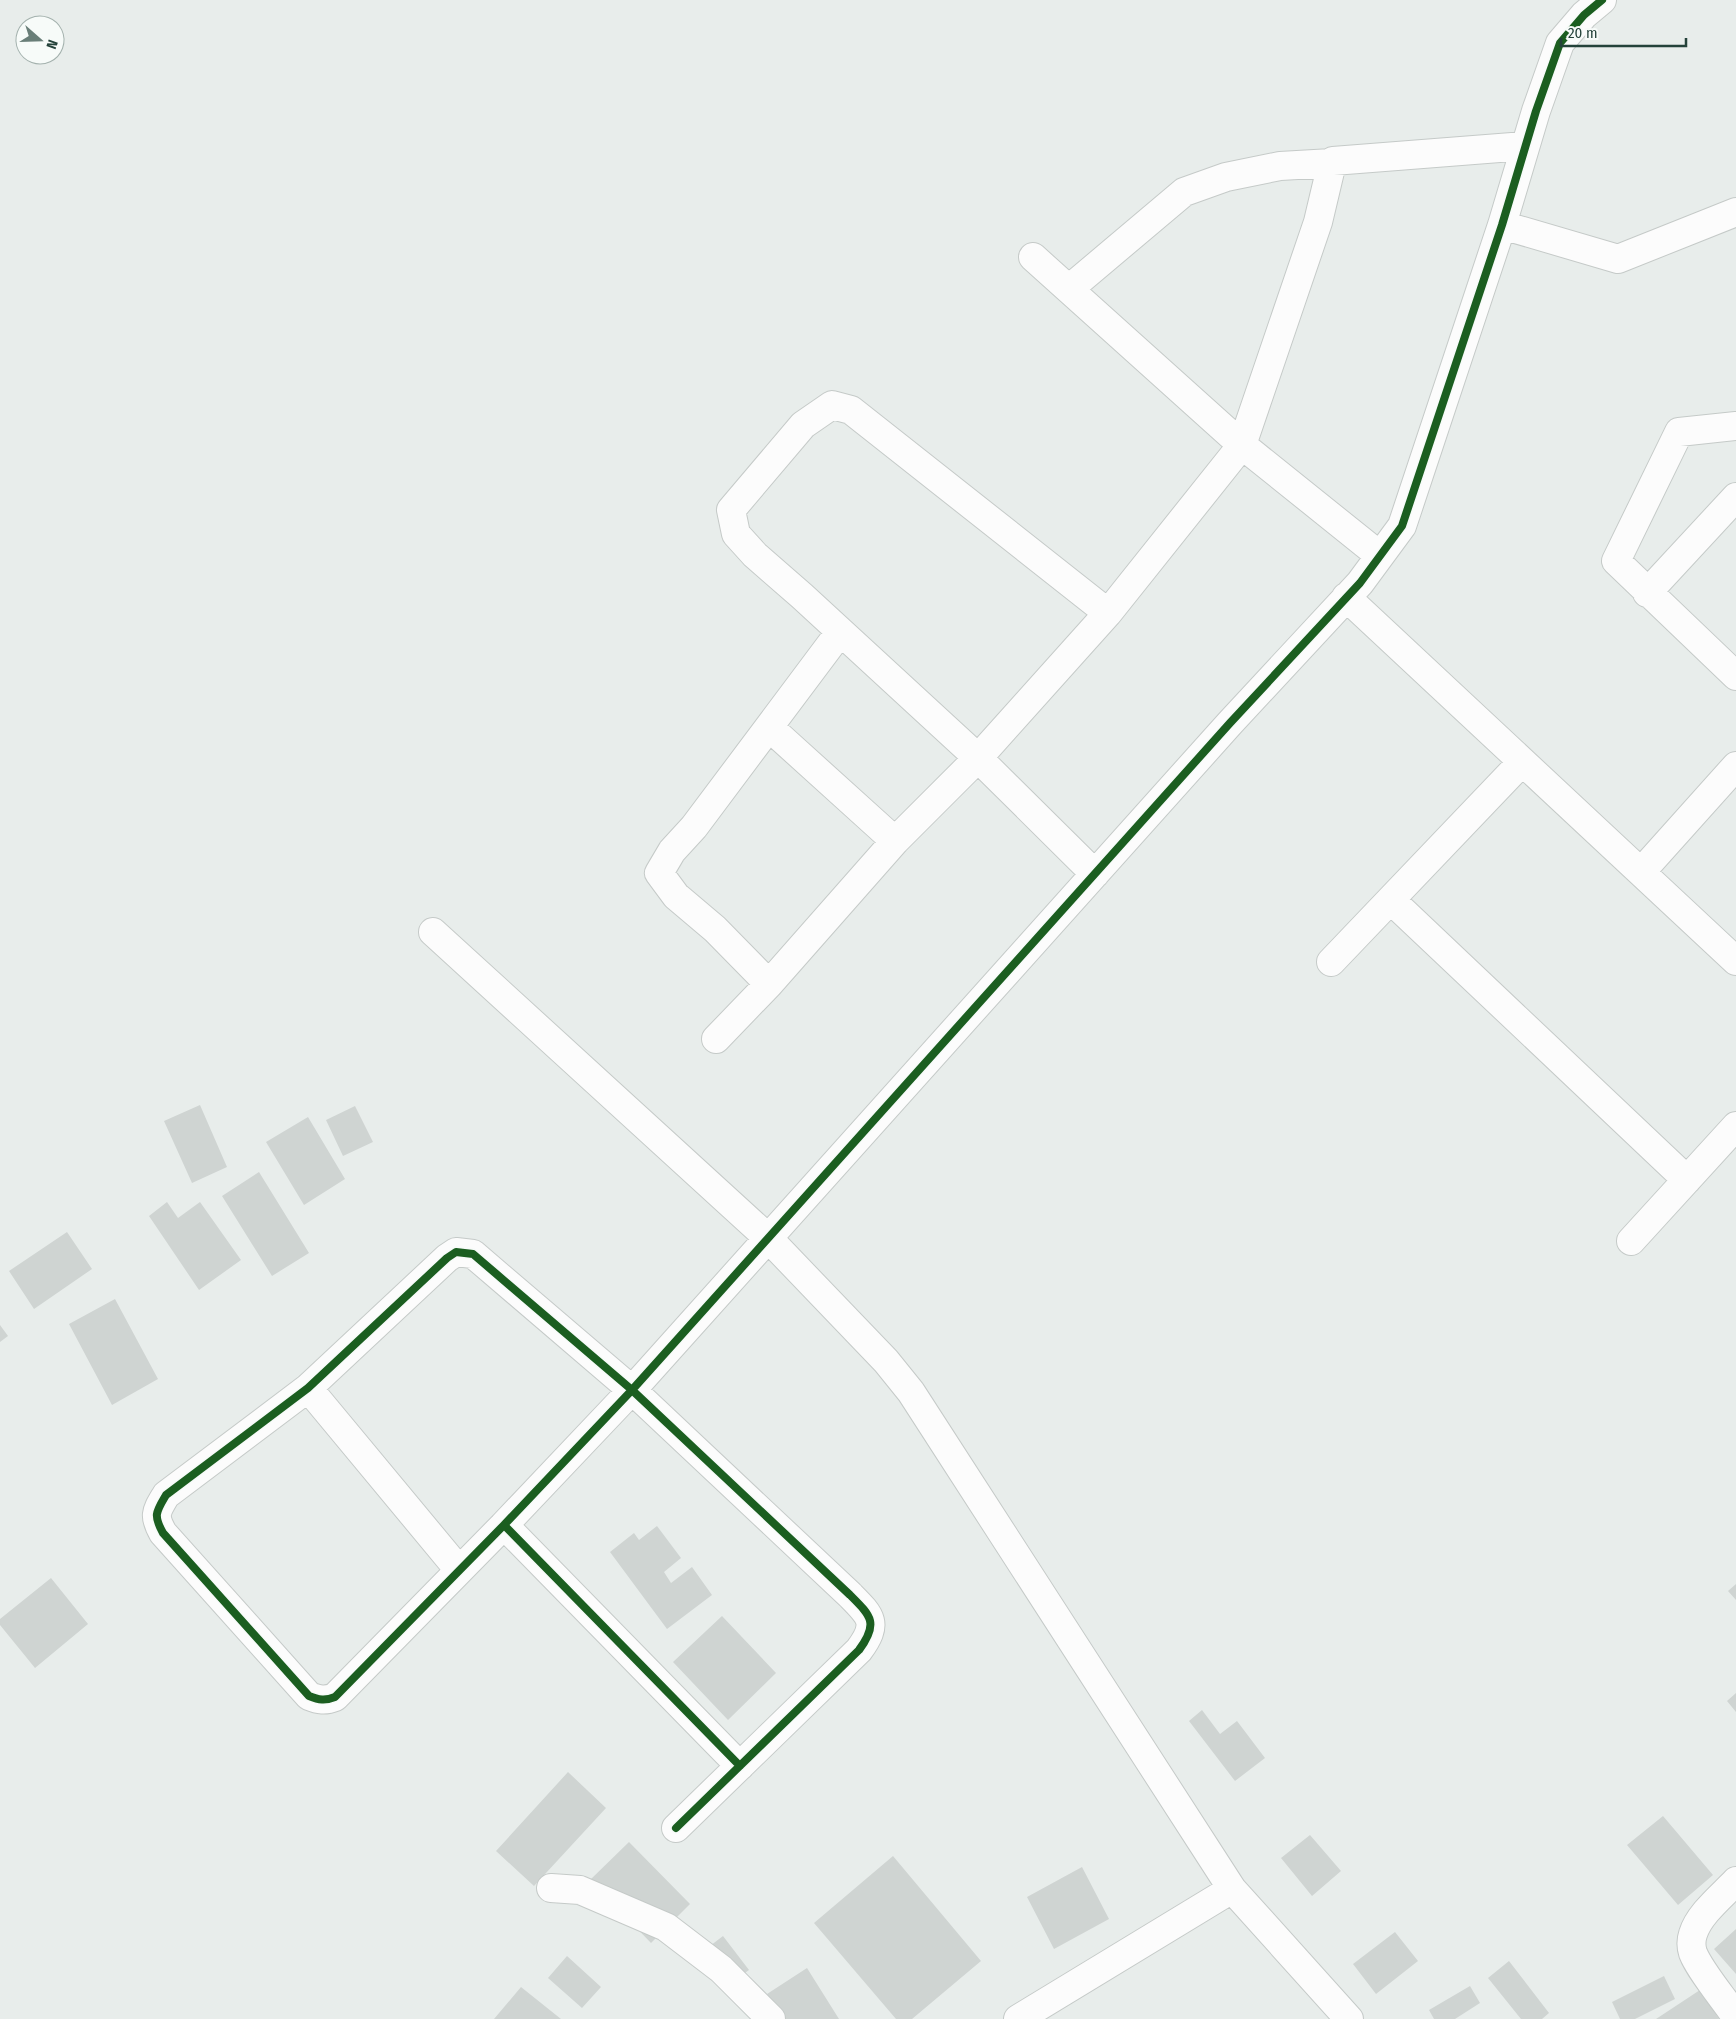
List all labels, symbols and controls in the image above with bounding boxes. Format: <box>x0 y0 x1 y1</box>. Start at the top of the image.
north arrow <box>15 15 65 65</box>
scale bar <box>1561 15 1686 47</box>
text: 20 m <box>1568 24 1598 42</box>
text: N <box>42 37 61 51</box>

